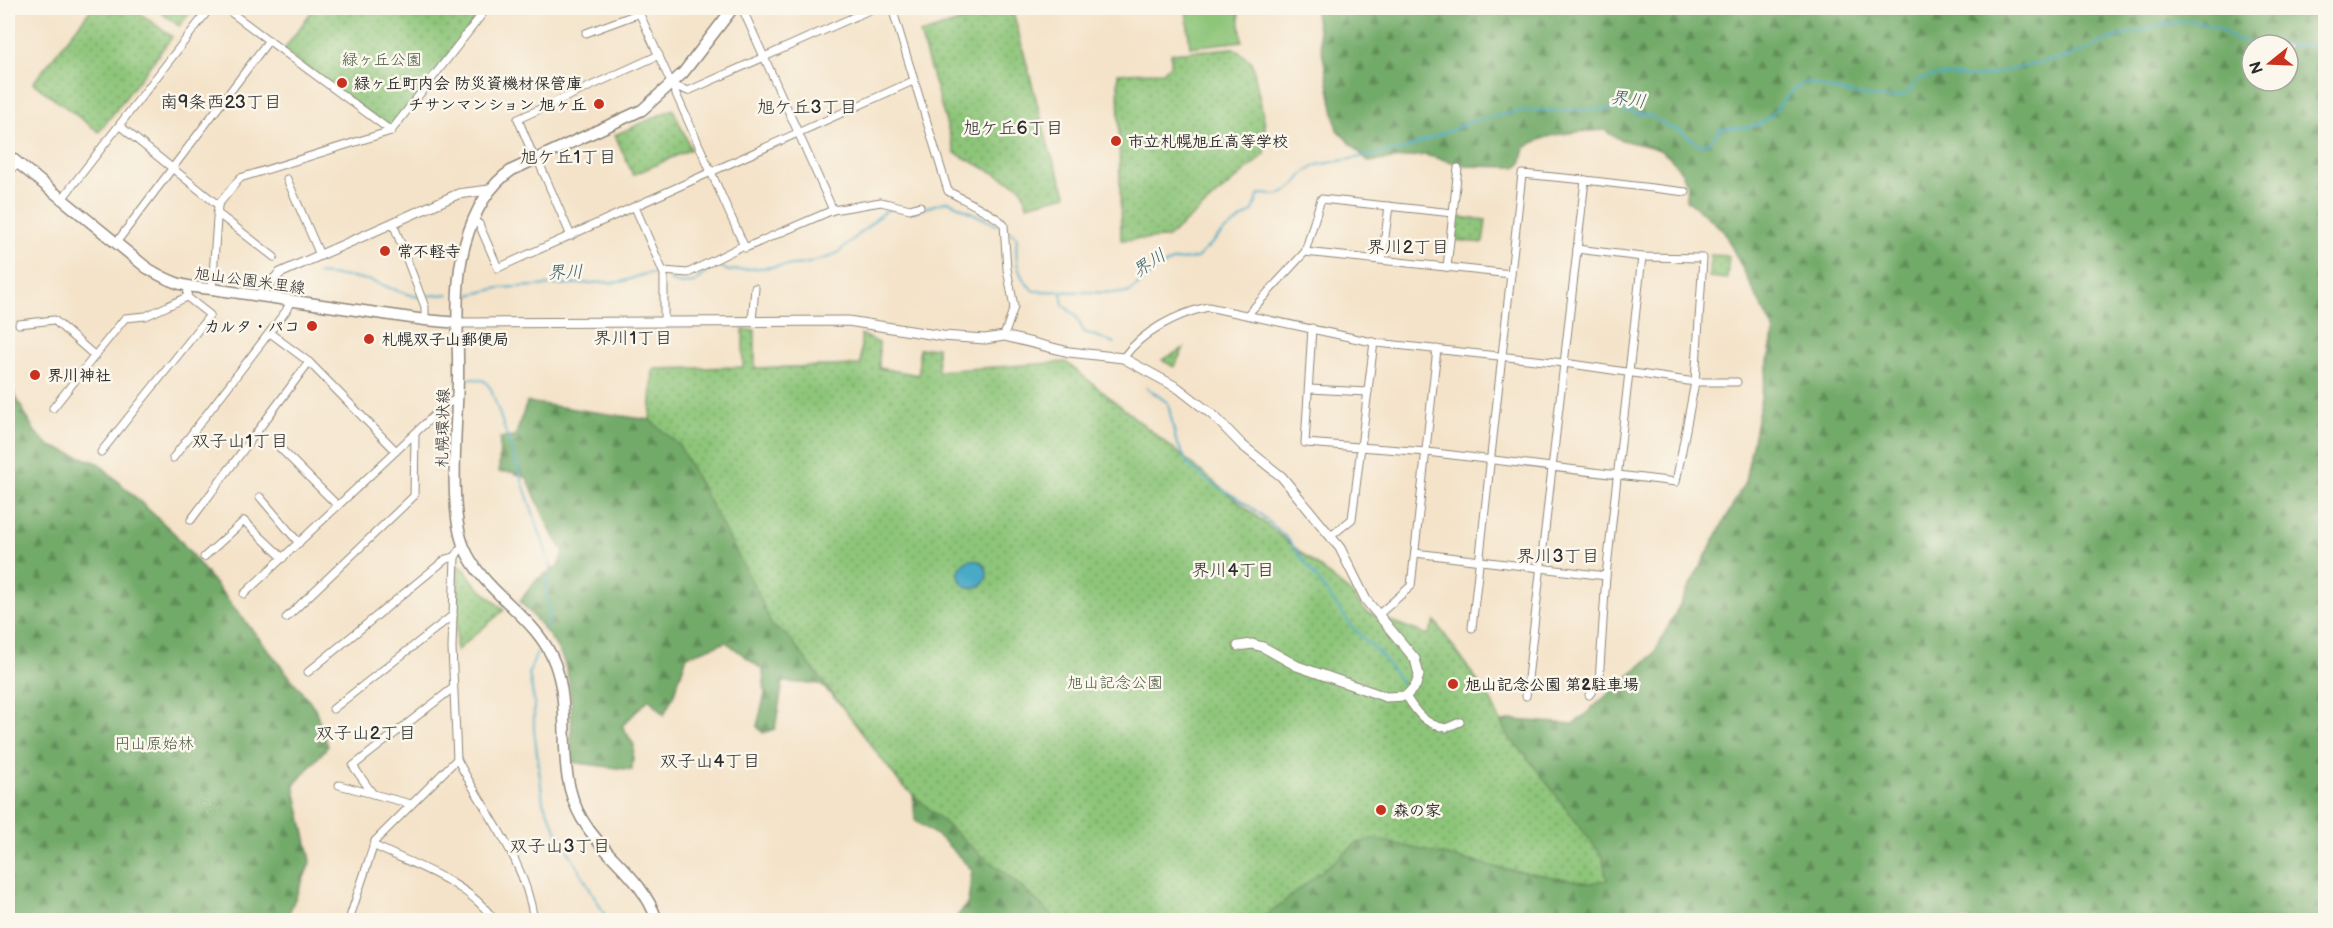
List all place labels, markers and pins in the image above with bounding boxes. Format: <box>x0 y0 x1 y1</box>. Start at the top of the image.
place label: 緑ヶ丘町内会 防災資機材保管庫 <box>354 75 582 94</box>
marker: 緑ヶ丘町内会 防災資機材保管庫 <box>335 76 349 90</box>
place label: チサンマンション 旭ヶ丘 <box>408 96 587 115</box>
marker: チサンマンション 旭ヶ丘 <box>592 97 606 111</box>
place label: 市立札幌旭丘高等学校 <box>1128 133 1288 152</box>
marker: 市立札幌旭丘高等学校 <box>1109 134 1123 148</box>
place label: 常不軽寺 <box>397 243 461 262</box>
marker: 常不軽寺 <box>378 244 392 258</box>
place label: カルタ・パコ <box>204 318 300 337</box>
marker: カルタ・パコ <box>305 319 319 333</box>
place label: 札幌双子山郵便局 <box>381 331 509 350</box>
marker: 札幌双子山郵便局 <box>362 332 376 346</box>
place label: 界川神社 <box>47 367 111 386</box>
marker: 界川神社 <box>28 368 42 382</box>
place label: 旭山記念公園 第2駐車場 <box>1465 676 1639 695</box>
marker: 旭山記念公園 第2駐車場 <box>1446 677 1460 691</box>
place label: 森の家 <box>1393 802 1441 821</box>
marker: 森の家 <box>1374 803 1388 817</box>

